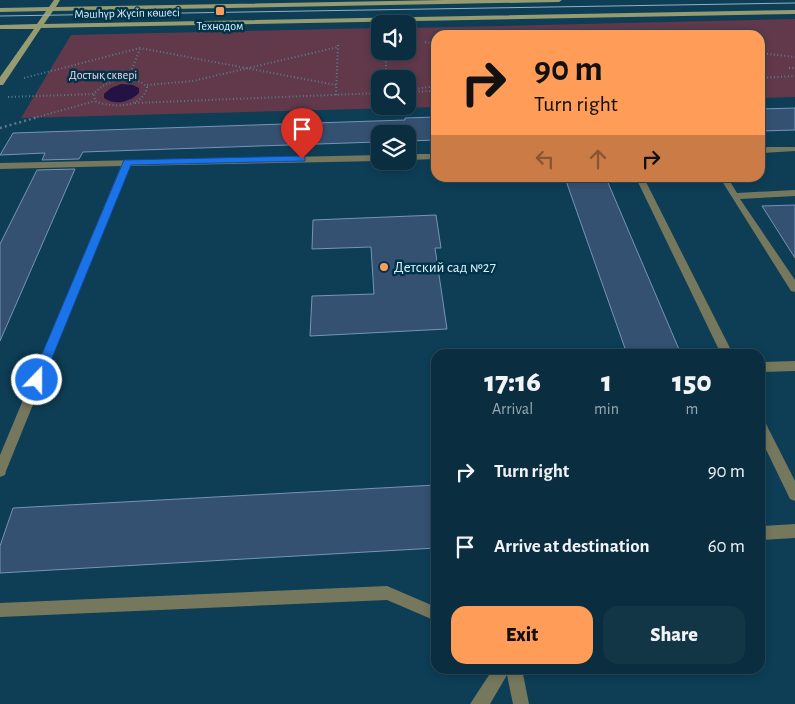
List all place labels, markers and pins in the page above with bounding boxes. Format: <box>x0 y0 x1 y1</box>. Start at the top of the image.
marker: Технодом <box>214 5 226 17</box>
place label: Технодом <box>197 20 243 32</box>
pin <box>281 108 323 159</box>
place label: Детский сад №27 <box>394 260 496 275</box>
marker: Детский сад №27 <box>378 261 390 273</box>

